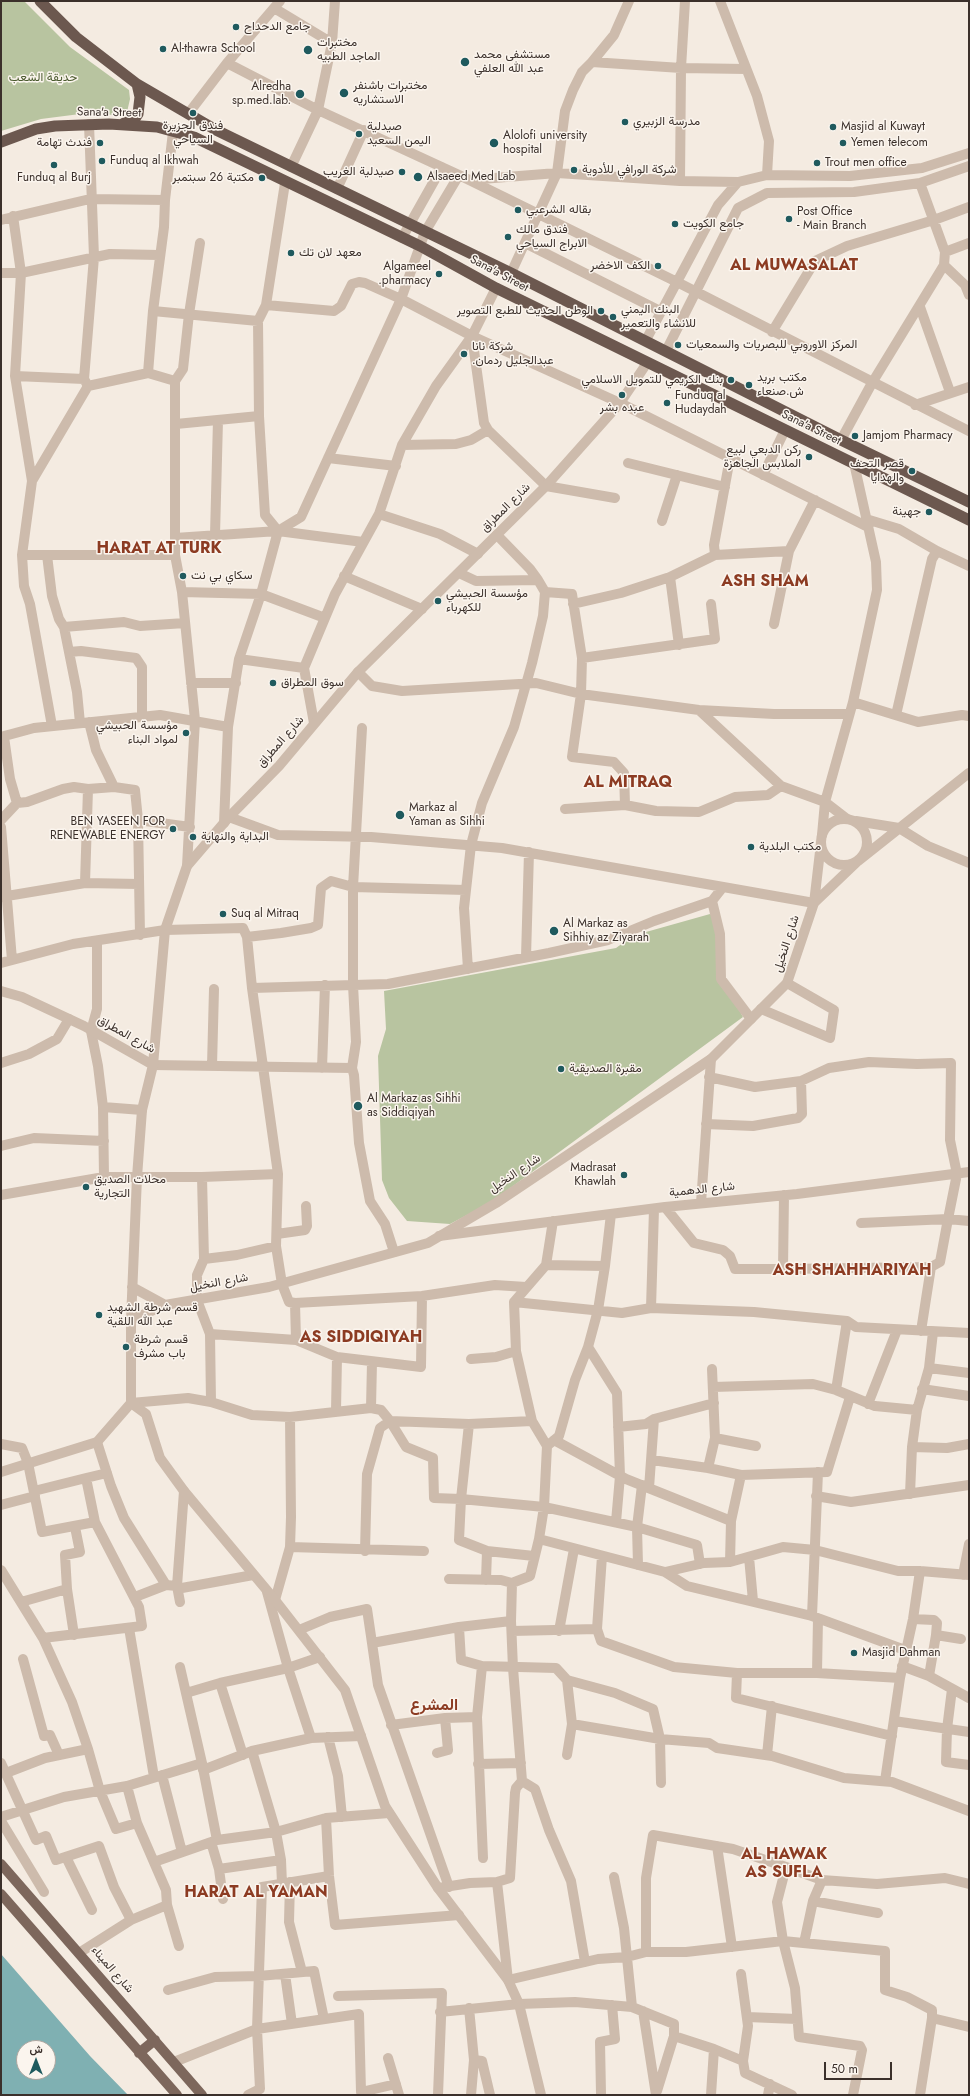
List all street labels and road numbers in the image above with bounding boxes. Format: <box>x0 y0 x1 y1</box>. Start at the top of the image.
street label: Sana'a Street <box>77 105 141 121</box>
street label: Sana'a Street <box>467 253 531 295</box>
street label: Sana'a Street <box>779 407 843 449</box>
street label: شارع المطراق <box>478 480 534 536</box>
street label: شارع المطراق <box>255 713 307 771</box>
street label: شارع النخيل <box>771 914 803 974</box>
street label: شارع المطراق <box>95 1013 157 1057</box>
street label: شارع النخيل <box>487 1152 543 1196</box>
street label: شارع الدهمية <box>668 1179 736 1201</box>
street label: شارع النخيل <box>189 1271 249 1295</box>
street label: شارع الميناء <box>88 1944 136 1996</box>

